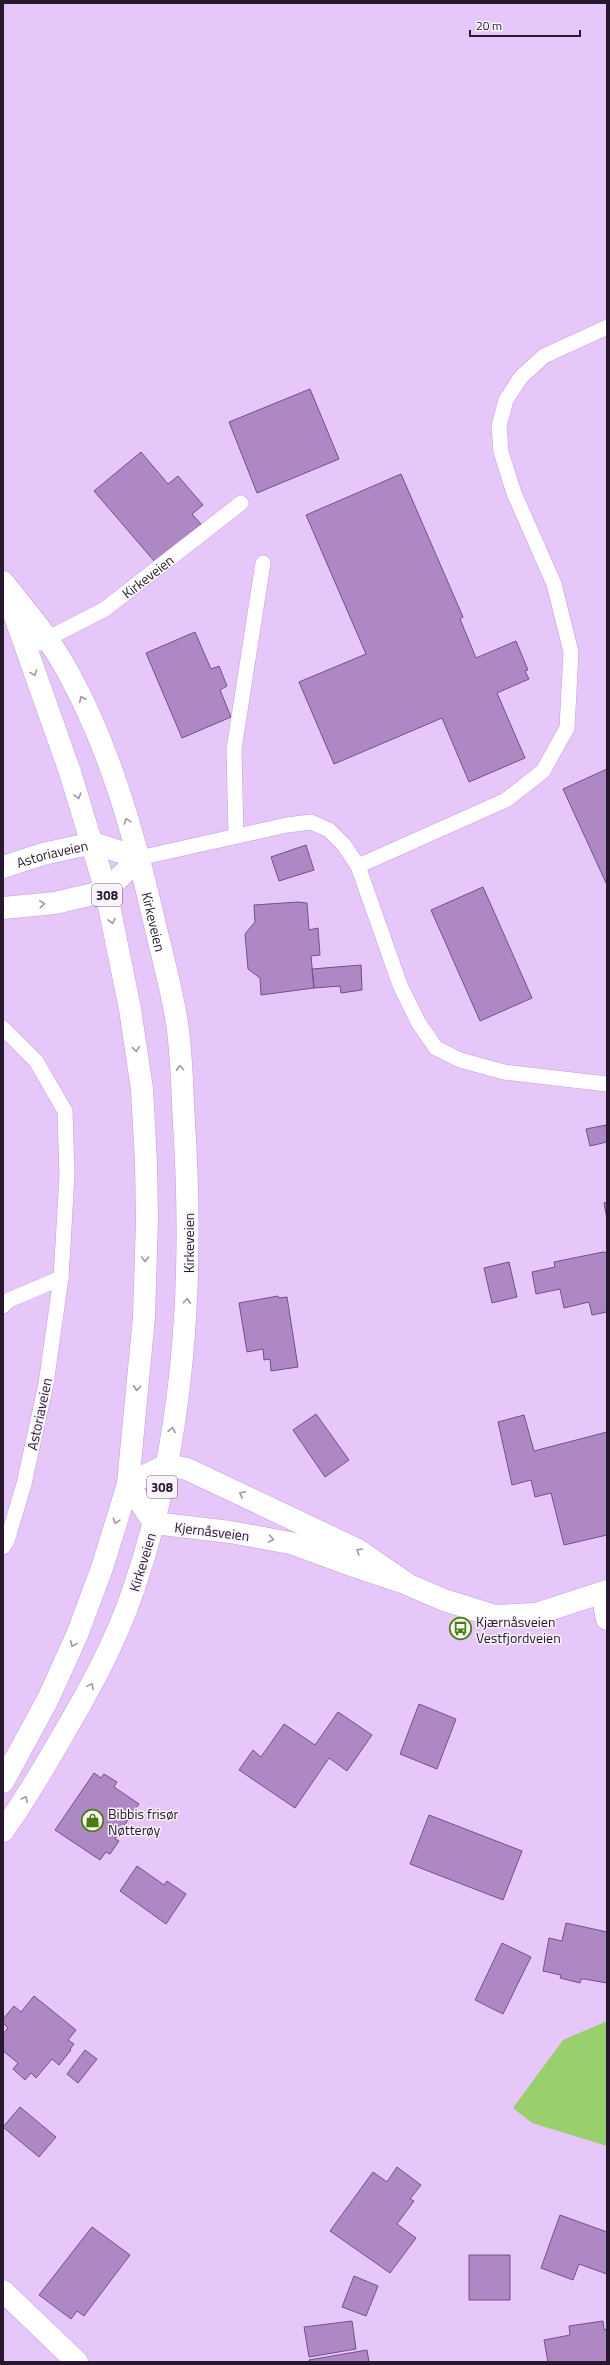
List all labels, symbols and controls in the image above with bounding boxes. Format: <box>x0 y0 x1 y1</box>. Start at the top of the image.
scale bar <box>470 12 580 38</box>
text: 20 m <box>476 16 502 35</box>
street label: Kirkeveien <box>117 549 178 603</box>
one-way arrow <box>29 670 38 677</box>
one-way arrow <box>79 696 87 703</box>
one-way arrow <box>73 792 82 799</box>
one-way arrow <box>124 817 132 824</box>
street label: Astoriaveien <box>13 834 90 873</box>
road number: 308 <box>92 884 122 906</box>
street label: Kirkeveien <box>137 890 172 954</box>
one-way arrow <box>39 900 45 909</box>
one-way arrow <box>107 918 115 924</box>
one-way arrow <box>131 1046 140 1052</box>
one-way arrow <box>176 1065 185 1072</box>
street label: Kirkeveien <box>178 1213 199 1273</box>
one-way arrow <box>141 1256 150 1262</box>
one-way arrow <box>182 1298 191 1304</box>
street label: Astoriaveien <box>21 1376 57 1452</box>
one-way arrow <box>133 1385 142 1391</box>
one-way arrow <box>167 1427 176 1433</box>
road number: 308 <box>147 1476 177 1498</box>
one-way arrow <box>239 1491 247 1499</box>
street label: Kjernåsveien <box>173 1516 251 1546</box>
one-way arrow <box>112 1518 121 1525</box>
street label: Kirkeveien <box>123 1530 161 1594</box>
one-way arrow <box>267 1534 274 1543</box>
one-way arrow <box>356 1549 363 1556</box>
place label: Kjærnåsveien Vestfjordveien <box>476 1611 561 1648</box>
bus stop icon: Kjærnåsveien Vestfjordveien <box>448 1616 474 1642</box>
one-way arrow <box>70 1639 78 1647</box>
one-way arrow <box>86 1683 93 1690</box>
one-way arrow <box>21 1796 28 1803</box>
place label: Bibbis frisør Nøtterøy <box>108 1803 179 1840</box>
shop icon: Bibbis frisør Nøtterøy <box>79 1808 105 1834</box>

